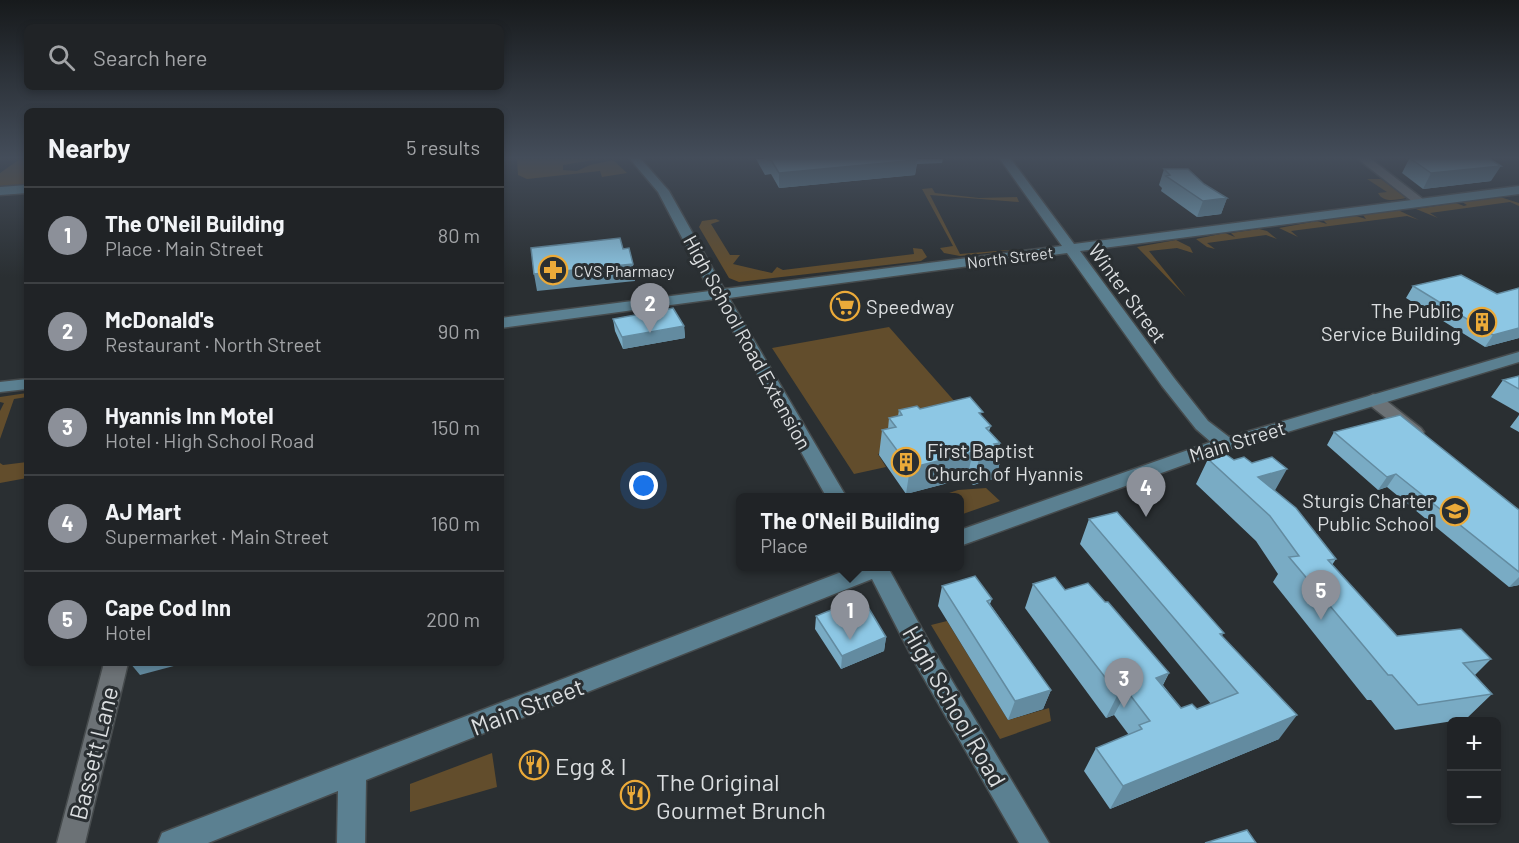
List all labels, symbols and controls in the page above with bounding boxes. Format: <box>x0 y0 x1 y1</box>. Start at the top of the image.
search box <box>24 24 504 90</box>
icon: search <box>45 41 78 74</box>
text: Search here <box>93 44 207 70</box>
text: Nearby <box>48 132 130 163</box>
text: 5 results <box>406 135 480 159</box>
text: The O'Neil Building <box>105 210 284 236</box>
text: 1 <box>64 223 71 247</box>
text: 80 m <box>438 223 480 247</box>
street label: High School Road Extension <box>679 231 817 453</box>
text: Place · Main Street <box>105 236 264 260</box>
street label: Winter Street <box>1084 239 1172 347</box>
street label: North Street <box>966 242 1054 272</box>
pharmacy icon: CVS Pharmacy <box>537 254 569 286</box>
place label: CVS Pharmacy <box>574 261 675 280</box>
pin: 2 <box>630 284 670 333</box>
supermarket icon: Speedway <box>829 290 861 322</box>
place label: Speedway <box>866 294 954 318</box>
place label: The Public Service Building <box>1321 298 1461 345</box>
text: McDonald's <box>105 306 214 332</box>
building icon: The Public Service Building <box>1466 306 1498 338</box>
text: 2 <box>62 319 73 343</box>
text: 90 m <box>438 319 480 343</box>
text: Restaurant · North Street <box>105 332 322 356</box>
text: Hyannis Inn Motel <box>105 402 274 428</box>
text: 3 <box>62 415 73 439</box>
text: 150 m <box>431 415 480 439</box>
street label: Main Street <box>1186 415 1288 467</box>
text: Hotel · High School Road <box>105 428 314 452</box>
place label: First Baptist Church of Hyannis <box>927 438 1083 485</box>
building icon: First Baptist Church of Hyannis <box>890 446 922 478</box>
pin: 4 <box>1126 468 1166 517</box>
your location <box>629 471 658 500</box>
place label: Sturgis Charter Public School <box>1302 488 1434 535</box>
popup <box>736 493 964 571</box>
school or university icon: Sturgis Charter Public School <box>1439 495 1471 527</box>
text: AJ Mart <box>105 498 181 524</box>
text: The O'Neil Building <box>760 507 940 533</box>
text: 4 <box>61 511 74 535</box>
text: 160 m <box>431 511 480 535</box>
text: Supermarket · Main Street <box>105 524 329 548</box>
text: Place <box>760 533 808 557</box>
pin: 5 <box>1302 570 1340 620</box>
pin: 1 <box>830 590 870 640</box>
text: Cape Cod Inn <box>105 594 231 620</box>
text: 5 <box>62 607 73 631</box>
text: 200 m <box>426 607 480 631</box>
text: Hotel <box>105 620 151 644</box>
street label: High School Road <box>897 620 1013 792</box>
pin: 3 <box>1104 658 1144 708</box>
street label: Main Street <box>466 671 588 741</box>
street label: Bassett Lane <box>62 683 124 823</box>
map controls <box>1447 717 1501 825</box>
button: + <box>1447 717 1501 771</box>
restaurant icon: Egg & I <box>518 749 550 781</box>
place label: Egg & I <box>555 751 627 780</box>
place label: The Original Gourmet Brunch <box>656 767 826 824</box>
button: − <box>1447 771 1501 825</box>
restaurant icon: The Original Gourmet Brunch <box>619 779 651 811</box>

